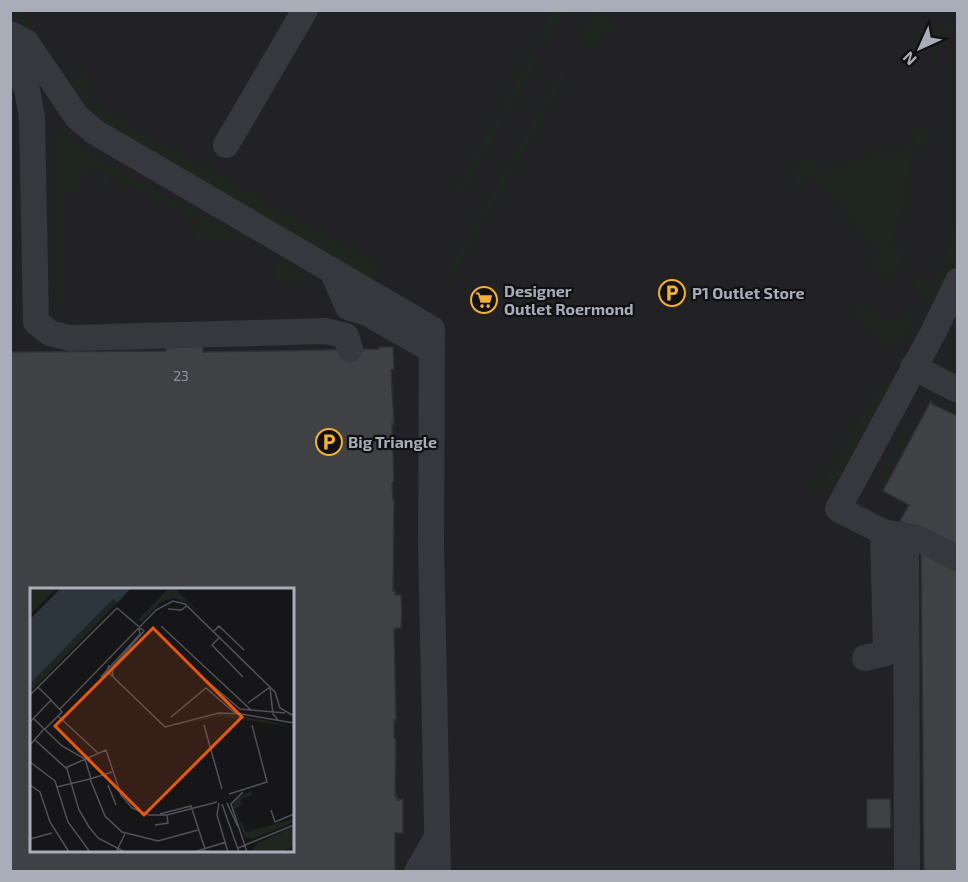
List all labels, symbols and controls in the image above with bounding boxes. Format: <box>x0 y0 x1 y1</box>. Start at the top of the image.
north arrow <box>890 18 950 78</box>
text: N <box>898 48 920 70</box>
parking icon: P1 Outlet Store <box>657 278 687 308</box>
place label: Designer Outlet Roermond <box>504 281 634 318</box>
place label: P1 Outlet Store <box>692 283 805 302</box>
supermarket icon: Designer Outlet Roermond <box>469 285 499 315</box>
house number: 23 <box>173 367 189 384</box>
parking icon: Big Triangle <box>314 427 344 457</box>
place label: Big Triangle <box>348 432 437 451</box>
inset map <box>30 588 294 852</box>

